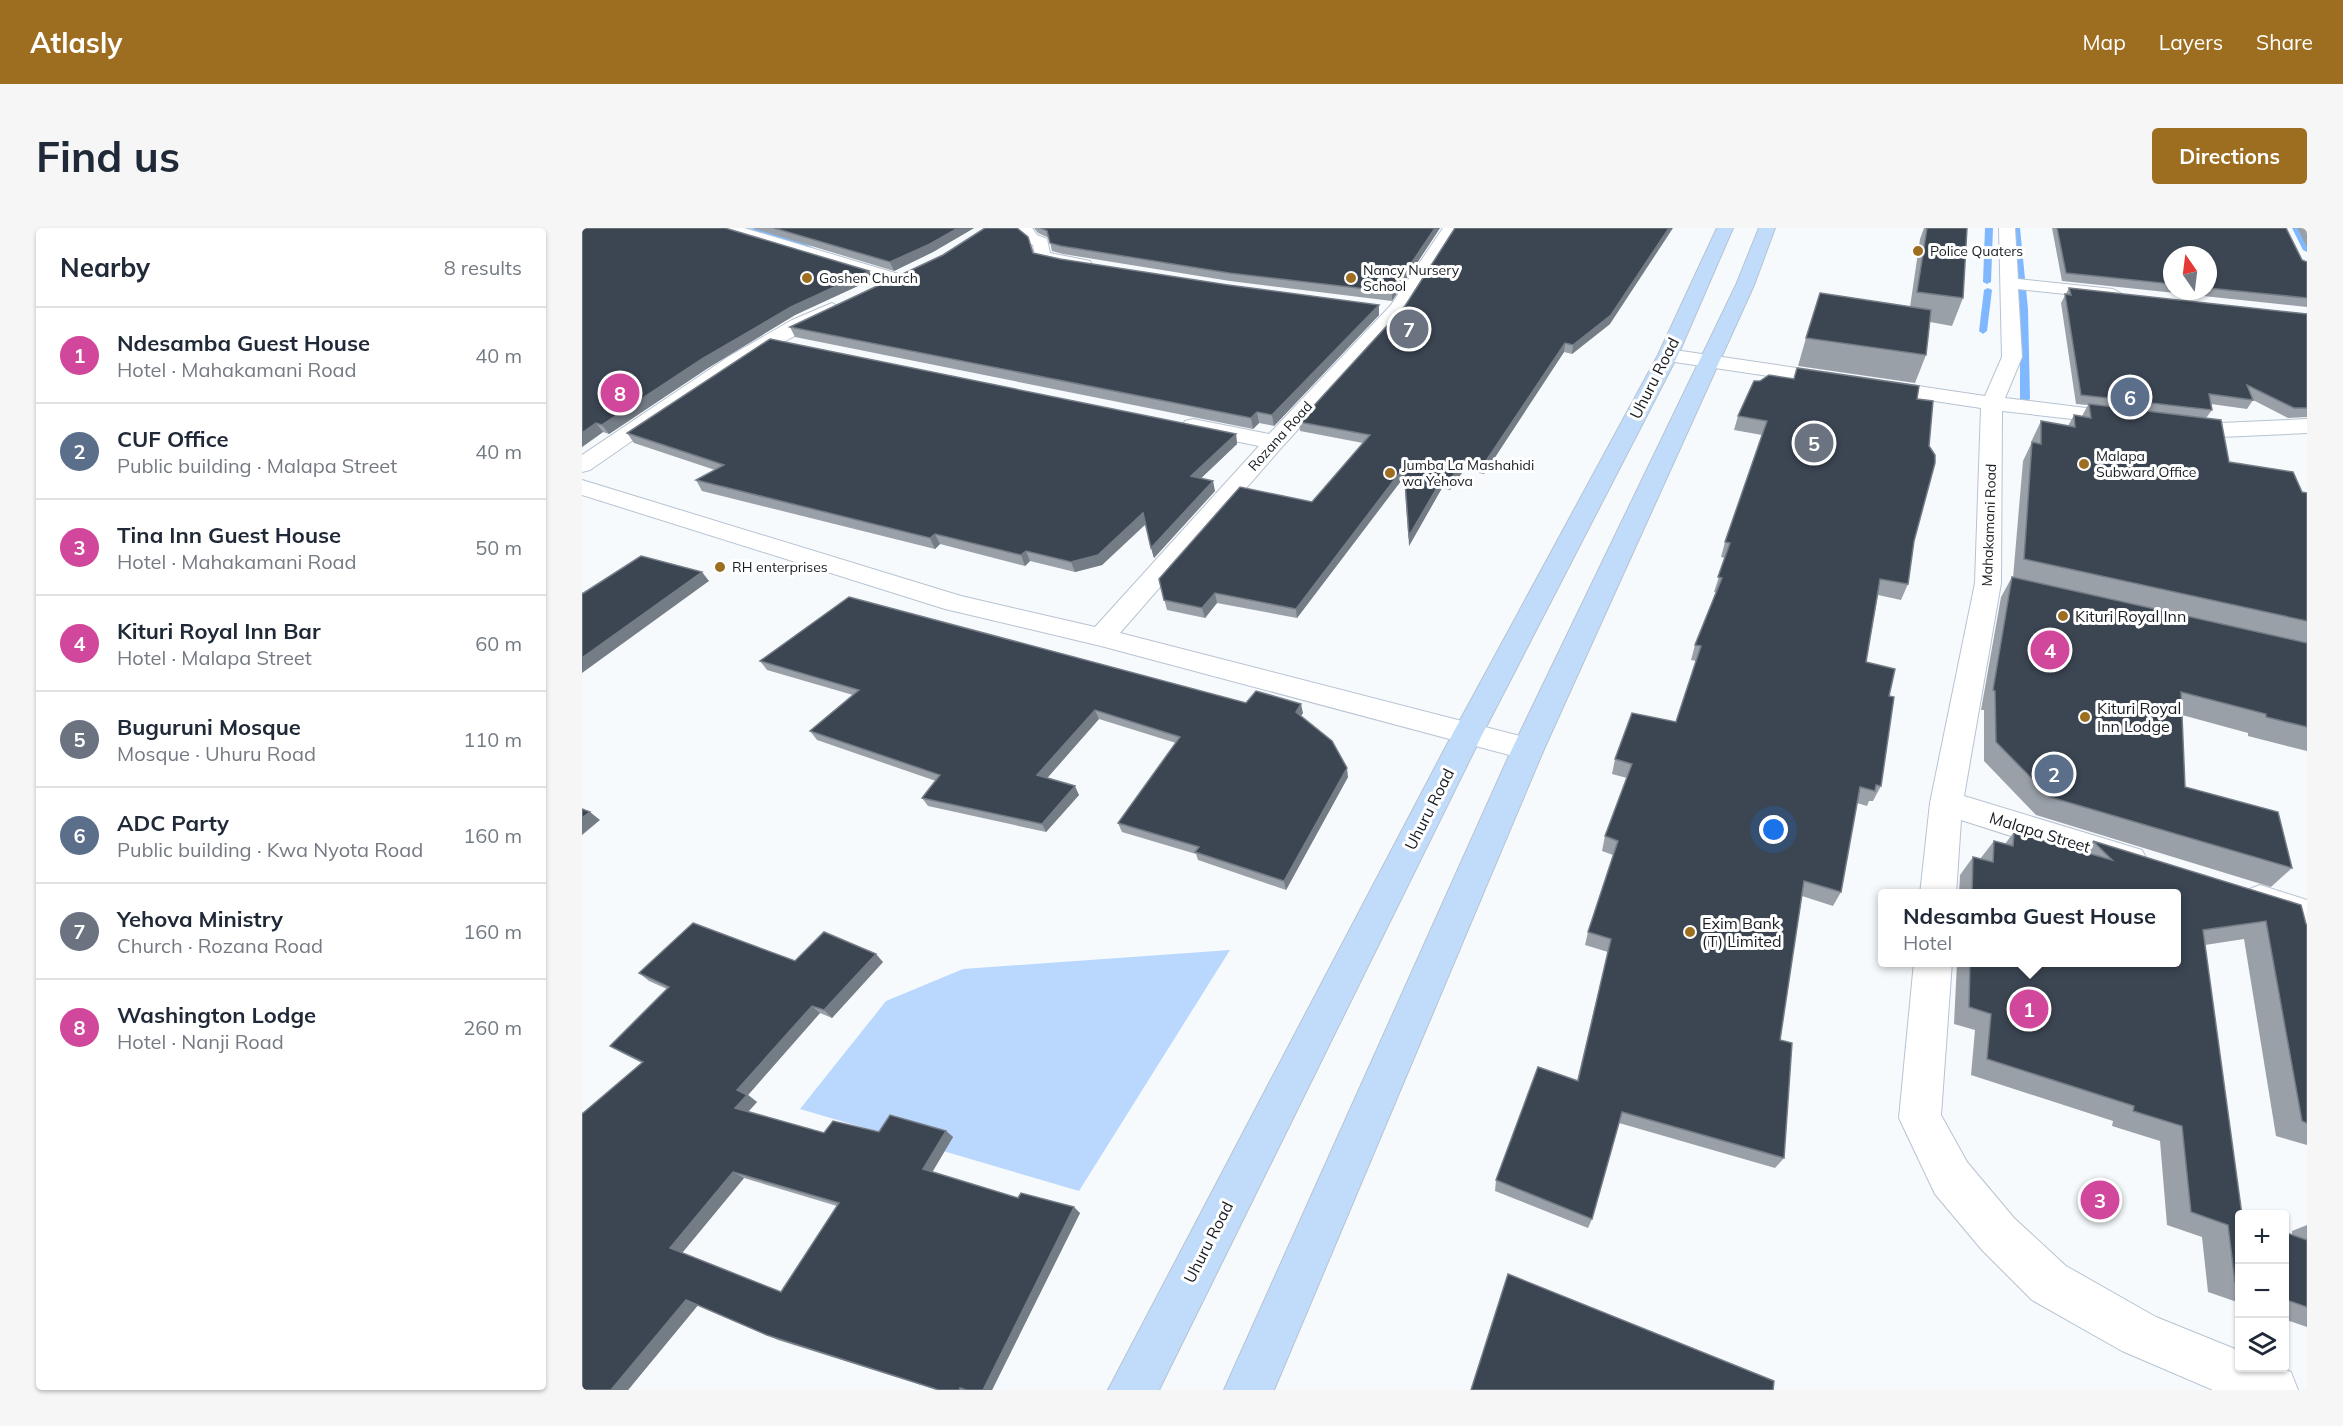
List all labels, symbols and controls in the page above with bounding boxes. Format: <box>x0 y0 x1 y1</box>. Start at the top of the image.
text: Atlasly <box>30 25 122 60</box>
text: Map <box>2083 29 2126 55</box>
text: Layers <box>2159 29 2223 55</box>
text: Share <box>2256 29 2313 55</box>
button: Directions <box>2152 128 2307 184</box>
text: Find us <box>36 130 180 183</box>
place label: Police Quaters <box>1930 242 2023 260</box>
marker: Police Quaters <box>1911 244 1925 258</box>
north arrow <box>2163 246 2217 300</box>
text: Nearby <box>60 251 150 284</box>
text: 8 results <box>444 255 522 280</box>
place label: Nancy Nursery School <box>1363 261 1460 295</box>
place label: Goshen Church <box>819 269 918 287</box>
marker: Goshen Church <box>800 271 814 285</box>
marker: Nancy Nursery School <box>1344 271 1358 285</box>
pin: 7 <box>1390 306 1428 352</box>
text: Ndesamba Guest House <box>117 329 370 357</box>
street label: Uhuru Road <box>1625 334 1683 422</box>
text: 1 <box>74 343 86 368</box>
text: 40 m <box>475 343 522 368</box>
text: Hotel · Mahakamani Road <box>117 357 357 382</box>
pin: 8 <box>600 370 639 416</box>
pin: 6 <box>2110 374 2150 420</box>
street label: Rozana Road <box>1244 397 1316 475</box>
pin: 5 <box>1794 420 1834 466</box>
text: CUF Office <box>117 425 229 453</box>
text: 2 <box>74 439 86 464</box>
text: 40 m <box>475 439 522 464</box>
place label: Malapa Subward Office <box>2096 447 2196 481</box>
text: Public building · Malapa Street <box>117 453 397 478</box>
place label: Jumba La Mashahidi wa Yehova <box>1402 456 1534 490</box>
marker: Malapa Subward Office <box>2077 457 2091 471</box>
street label: Mahakamani Road <box>1978 463 2000 587</box>
marker: Jumba La Mashahidi wa Yehova <box>1383 466 1397 480</box>
text: Tina Inn Guest House <box>117 521 341 549</box>
text: 3 <box>74 535 86 560</box>
text: 50 m <box>475 535 522 560</box>
text: Hotel · Mahakamani Road <box>117 549 357 574</box>
place label: RH enterprises <box>732 558 828 576</box>
marker: RH enterprises <box>713 560 727 574</box>
place label: Kituri Royal Inn <box>2075 606 2186 626</box>
marker: Kituri Royal Inn <box>2056 609 2070 623</box>
text: Kituri Royal Inn Bar <box>117 617 321 645</box>
pin: 4 <box>2030 628 2070 672</box>
text: 4 <box>74 631 86 656</box>
text: 60 m <box>475 631 522 656</box>
text: Hotel · Malapa Street <box>117 645 312 670</box>
place label: Kituri Royal Inn Lodge <box>2097 698 2181 736</box>
marker: Kituri Royal Inn Lodge <box>2078 710 2092 724</box>
text: Buguruni Mosque <box>117 713 301 741</box>
text: 5 <box>74 727 86 752</box>
text: 110 m <box>463 727 522 752</box>
text: Mosque · Uhuru Road <box>117 741 316 766</box>
pin: 2 <box>2034 752 2074 796</box>
street label: Uhuru Road <box>1400 765 1458 853</box>
street label: Malapa Street <box>1987 807 2093 857</box>
text: ADC Party <box>117 809 229 837</box>
your location <box>1759 815 1788 844</box>
text: 6 <box>74 823 86 848</box>
text: 160 m <box>463 823 522 848</box>
text: Public building · Kwa Nyota Road <box>117 837 423 862</box>
popup <box>1878 889 2181 967</box>
text: Ndesamba Guest House <box>1903 902 2156 930</box>
text: Yehova Ministry <box>117 905 283 933</box>
place label: Exim Bank (T) Limited <box>1702 913 1782 951</box>
text: 7 <box>74 919 86 944</box>
text: 160 m <box>463 919 522 944</box>
marker: Exim Bank (T) Limited <box>1683 925 1697 939</box>
text: Hotel <box>1903 930 1952 955</box>
text: Church · Rozana Road <box>117 933 323 958</box>
pin: 1 <box>2010 986 2048 1032</box>
text: Washington Lodge <box>117 1001 316 1029</box>
text: 8 <box>74 1015 86 1040</box>
text: 260 m <box>463 1015 522 1040</box>
text: Hotel · Nanji Road <box>117 1029 284 1054</box>
pin: 3 <box>2080 1178 2120 1222</box>
street label: Uhuru Road <box>1179 1198 1237 1286</box>
map controls <box>2235 1210 2289 1372</box>
button: + <box>2235 1210 2289 1264</box>
button: − <box>2235 1264 2289 1318</box>
button: layers <box>2235 1318 2289 1372</box>

